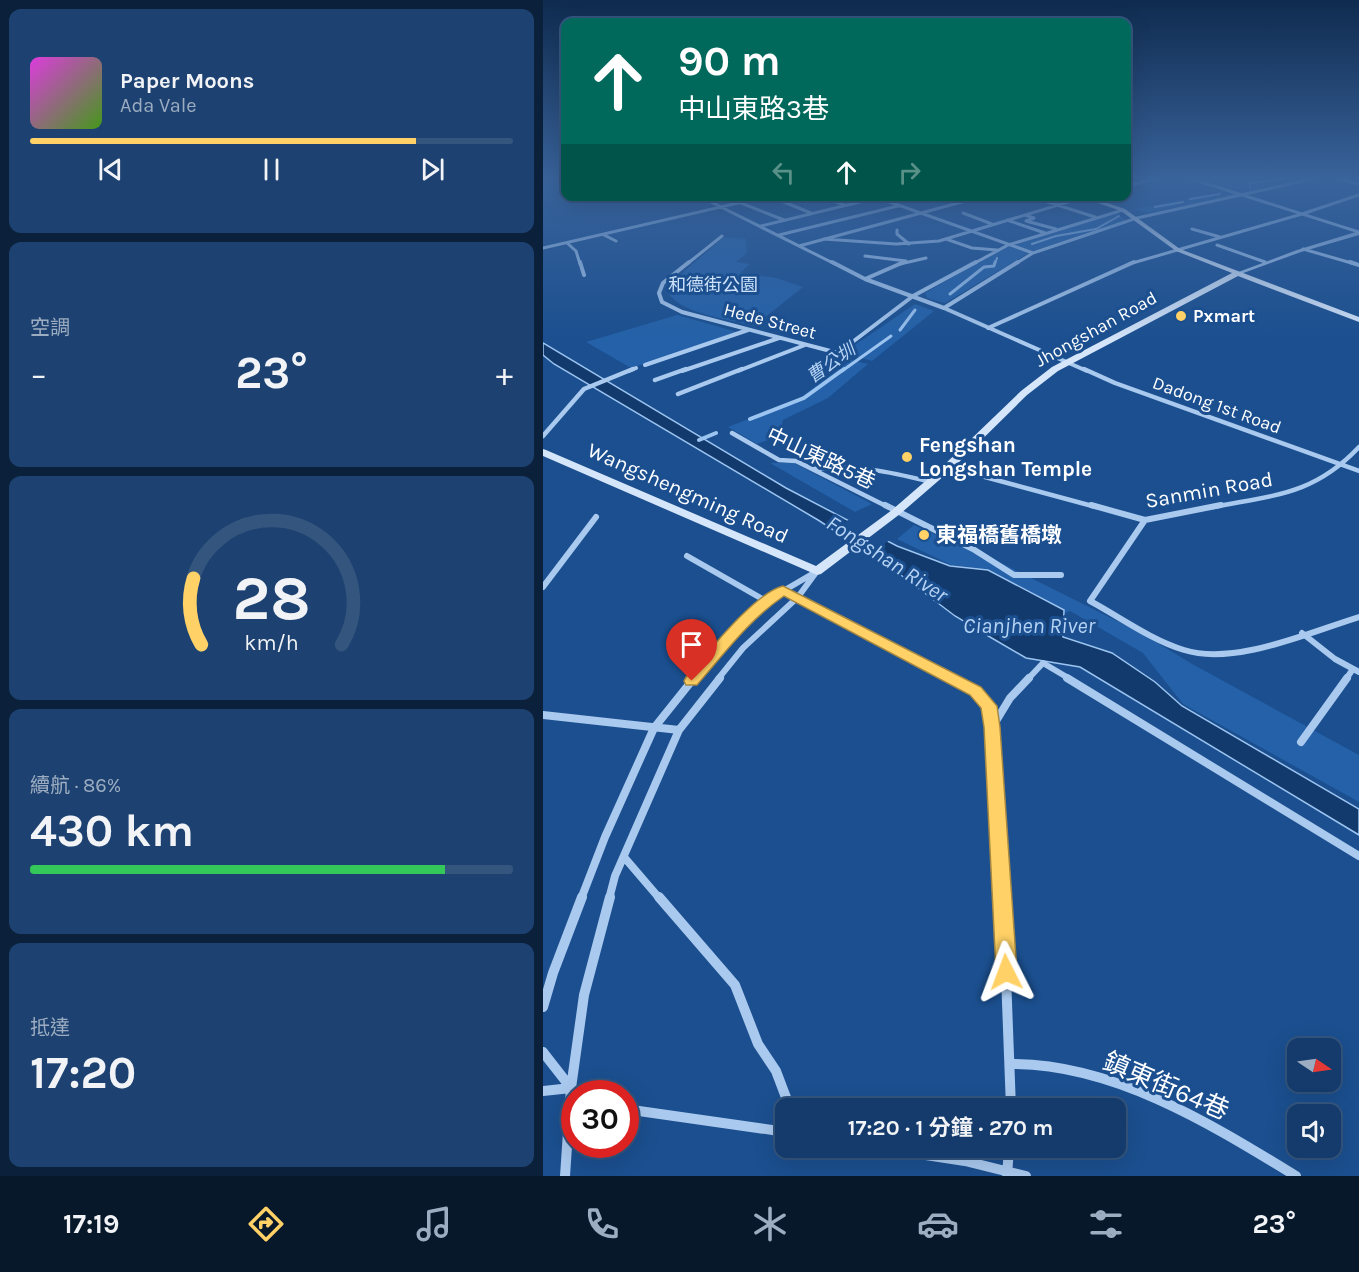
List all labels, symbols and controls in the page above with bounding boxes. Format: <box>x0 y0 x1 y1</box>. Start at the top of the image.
text: 90 m <box>678 36 781 86</box>
icon: ahead <box>579 42 657 120</box>
text: Paper Moons <box>120 68 254 94</box>
text: 中山東路3巷 <box>678 93 829 125</box>
text: Ada Vale <box>120 94 197 117</box>
icon: previous <box>94 153 127 186</box>
icon: pause <box>255 153 288 186</box>
icon: next <box>416 153 449 186</box>
icon: left <box>767 156 800 189</box>
icon: ahead <box>830 156 863 189</box>
icon: right <box>893 156 926 189</box>
park label: 和德街公園 <box>668 274 758 296</box>
street label: Jhongshan Road <box>1031 286 1161 372</box>
street label: Hede Street <box>721 298 819 344</box>
place label: Pxmart <box>1193 305 1255 327</box>
marker: Pxmart <box>1174 309 1188 323</box>
text: 空調 <box>30 316 70 339</box>
water label: 曹公圳 <box>803 337 862 387</box>
text: 23° <box>235 347 308 399</box>
text: − <box>30 355 47 393</box>
text: + <box>496 355 513 393</box>
street label: Dadong 1st Road <box>1150 371 1284 439</box>
street label: 中山東路5巷 <box>763 422 879 494</box>
place label: Fengshan Longshan Temple <box>919 433 1092 481</box>
street label: Wangshengming Road <box>584 438 792 548</box>
marker: Fengshan Longshan Temple <box>900 450 914 464</box>
street label: Sanmin Road <box>1143 467 1275 513</box>
water label: Fongshan River <box>821 510 954 609</box>
place label: 東福橋舊橋墩 <box>936 523 1062 547</box>
marker: 東福橋舊橋墩 <box>917 528 931 542</box>
text: 28 <box>232 562 311 635</box>
water label: Cianjhen River <box>963 613 1096 639</box>
pin <box>666 619 717 681</box>
icon: arrive <box>675 628 708 661</box>
text: km/h <box>244 630 299 655</box>
text: 續航 · 86% <box>30 774 121 797</box>
text: 430 km <box>30 805 194 857</box>
position arrow <box>974 940 1038 1004</box>
text: 抵達 <box>30 1016 70 1039</box>
north arrow <box>1287 1038 1341 1092</box>
map controls <box>1287 1038 1341 1158</box>
street label: 鎮東街64巷 <box>1099 1046 1233 1126</box>
text: 17:20 <box>30 1047 136 1099</box>
speed limit sign: 30 <box>561 1080 639 1158</box>
button: sound <box>1287 1104 1341 1158</box>
text: 17:20 · 1 分鐘 · 270 m <box>848 1115 1053 1141</box>
icon: directions <box>245 1203 287 1245</box>
icon: music <box>413 1203 455 1245</box>
icon: phone <box>581 1203 623 1245</box>
icon: climate <box>749 1203 791 1245</box>
icon: car <box>917 1203 959 1245</box>
icon: filters <box>1085 1203 1127 1245</box>
text: 17:19 <box>63 1208 119 1240</box>
text: 23° <box>1252 1208 1296 1240</box>

